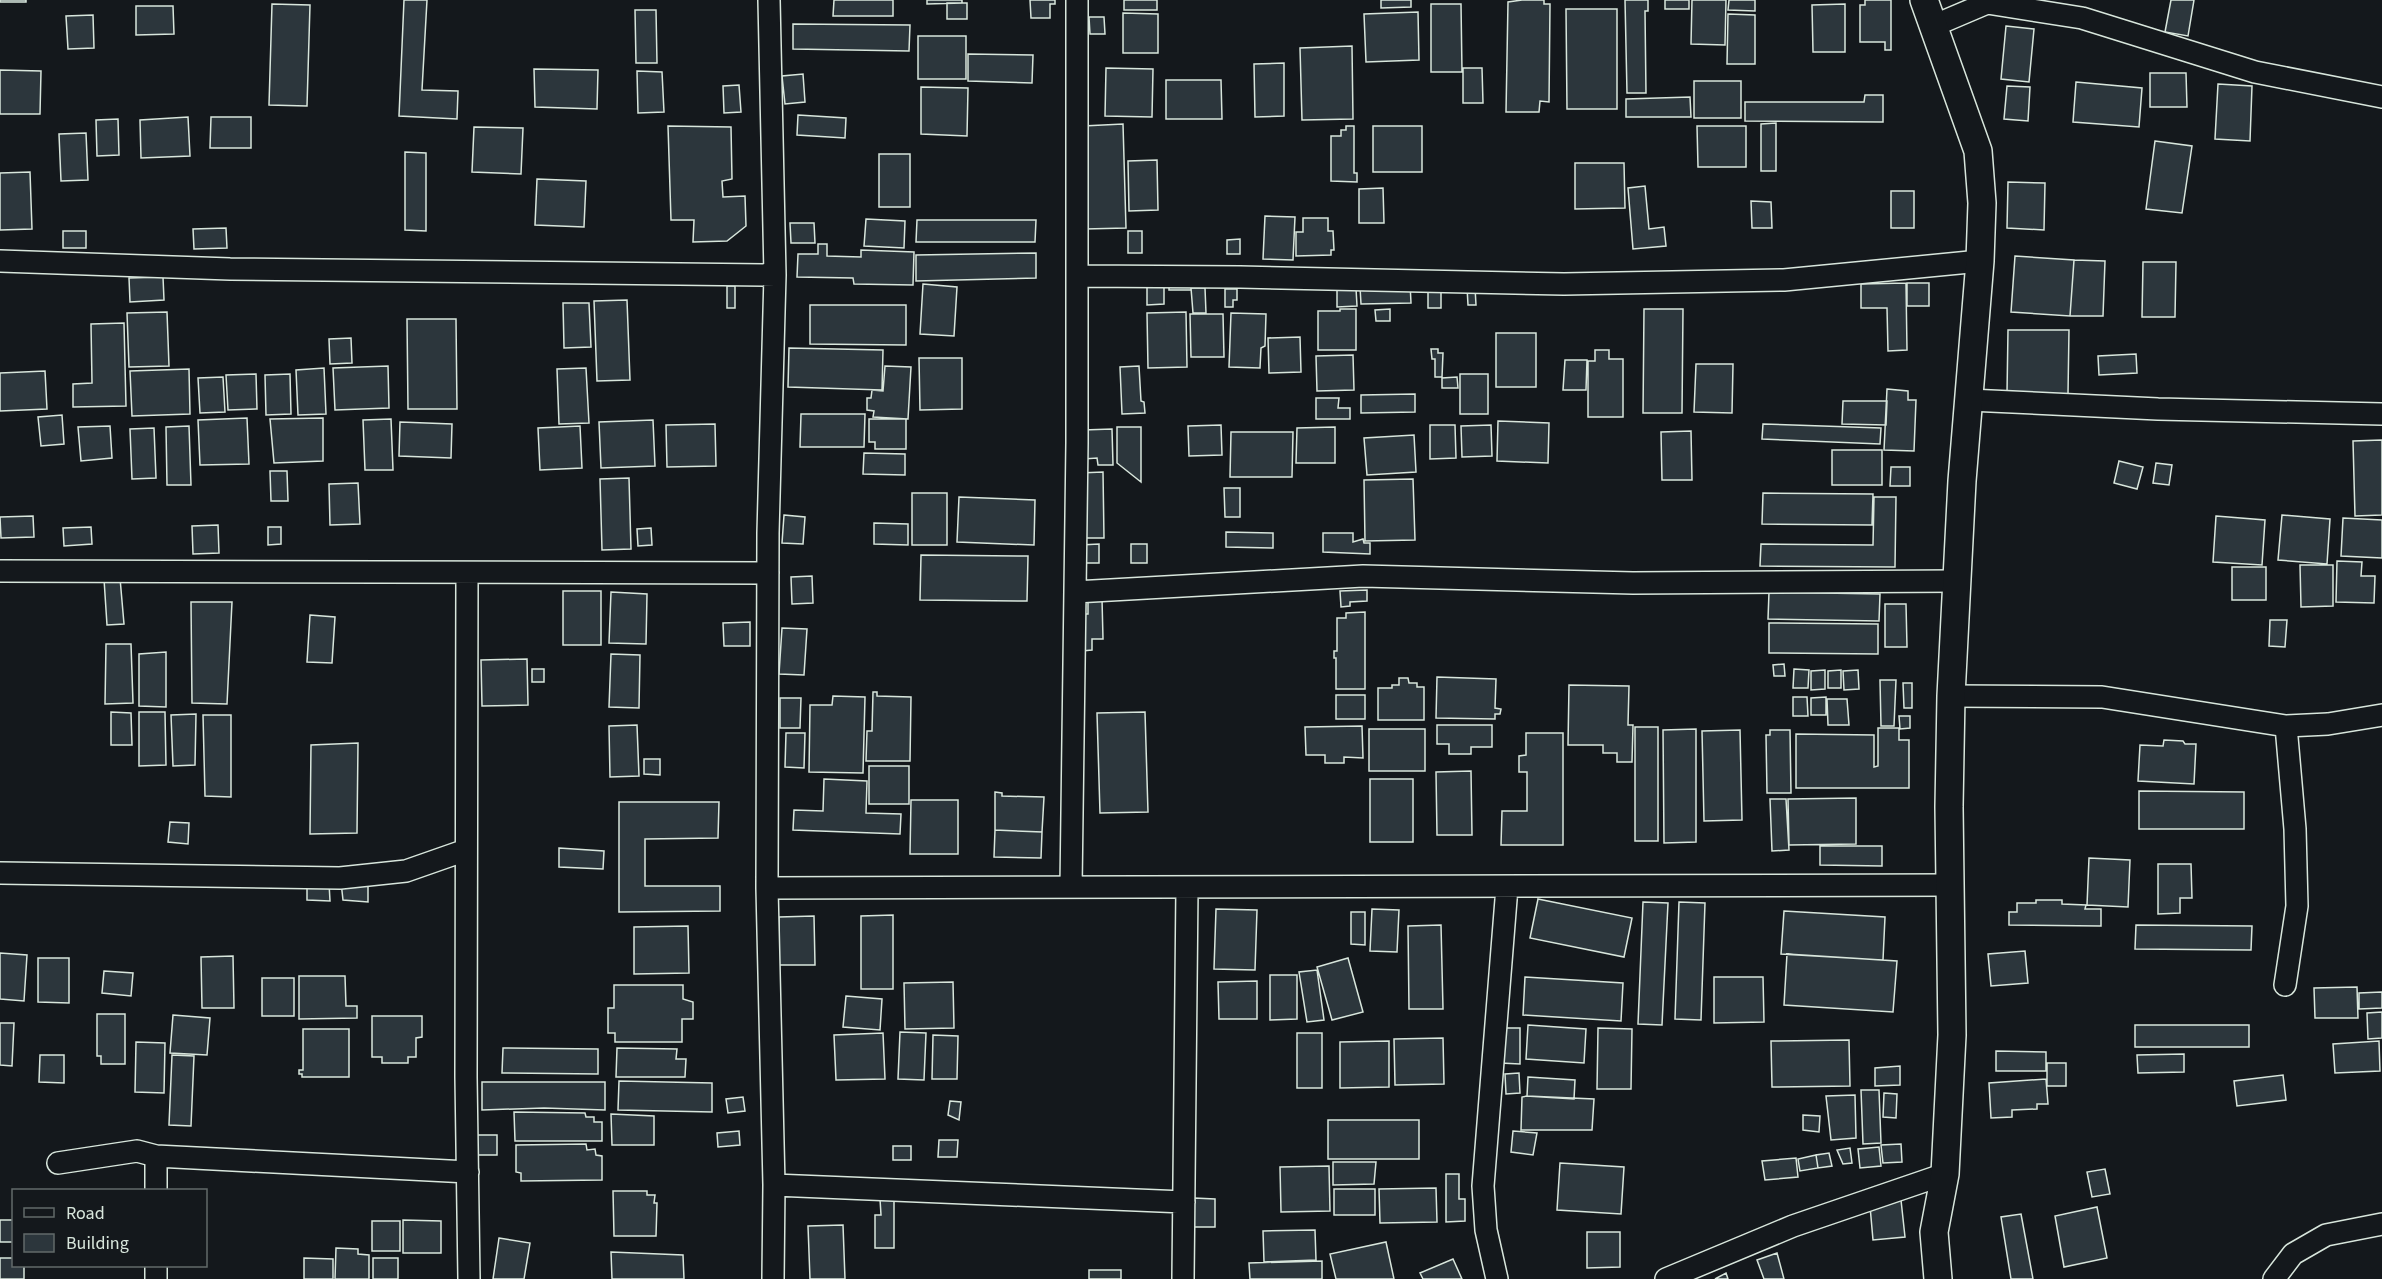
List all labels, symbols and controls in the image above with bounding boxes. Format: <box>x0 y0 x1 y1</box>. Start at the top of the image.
legend <box>12 1189 207 1267</box>
text: Road <box>66 1201 105 1226</box>
text: Building <box>66 1231 129 1256</box>

